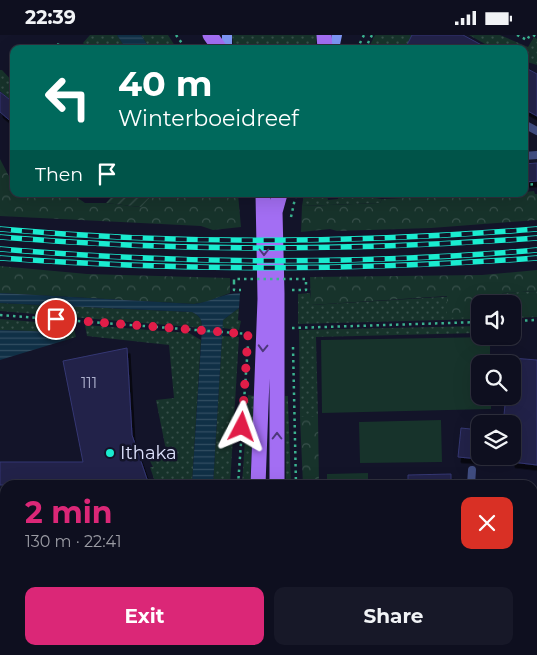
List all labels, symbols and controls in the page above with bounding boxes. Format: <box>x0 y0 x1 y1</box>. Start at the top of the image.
text: 22:39 <box>25 6 76 29</box>
text: 40 m <box>118 62 213 105</box>
icon: left <box>35 65 100 130</box>
text: Winterboeidreef <box>118 105 299 132</box>
icon: arrive <box>93 160 121 188</box>
text: Then <box>35 163 83 186</box>
one-way arrow <box>259 249 269 257</box>
map controls <box>471 295 521 465</box>
button: sound <box>471 295 521 345</box>
pin <box>35 298 77 340</box>
icon: arrive <box>42 305 70 333</box>
one-way arrow <box>258 344 268 352</box>
button: search <box>471 355 521 405</box>
house number: 111 <box>81 373 97 392</box>
position arrow <box>215 400 267 452</box>
button: layers <box>471 415 521 465</box>
one-way arrow <box>272 432 282 440</box>
place label: Ithaka <box>120 442 177 464</box>
marker: Ithaka <box>104 447 116 459</box>
text: 2 min <box>25 494 112 531</box>
button: close <box>461 497 513 549</box>
text: 130 m · 22:41 <box>25 532 122 551</box>
button: Exit <box>25 587 264 645</box>
button: Share <box>274 587 513 645</box>

